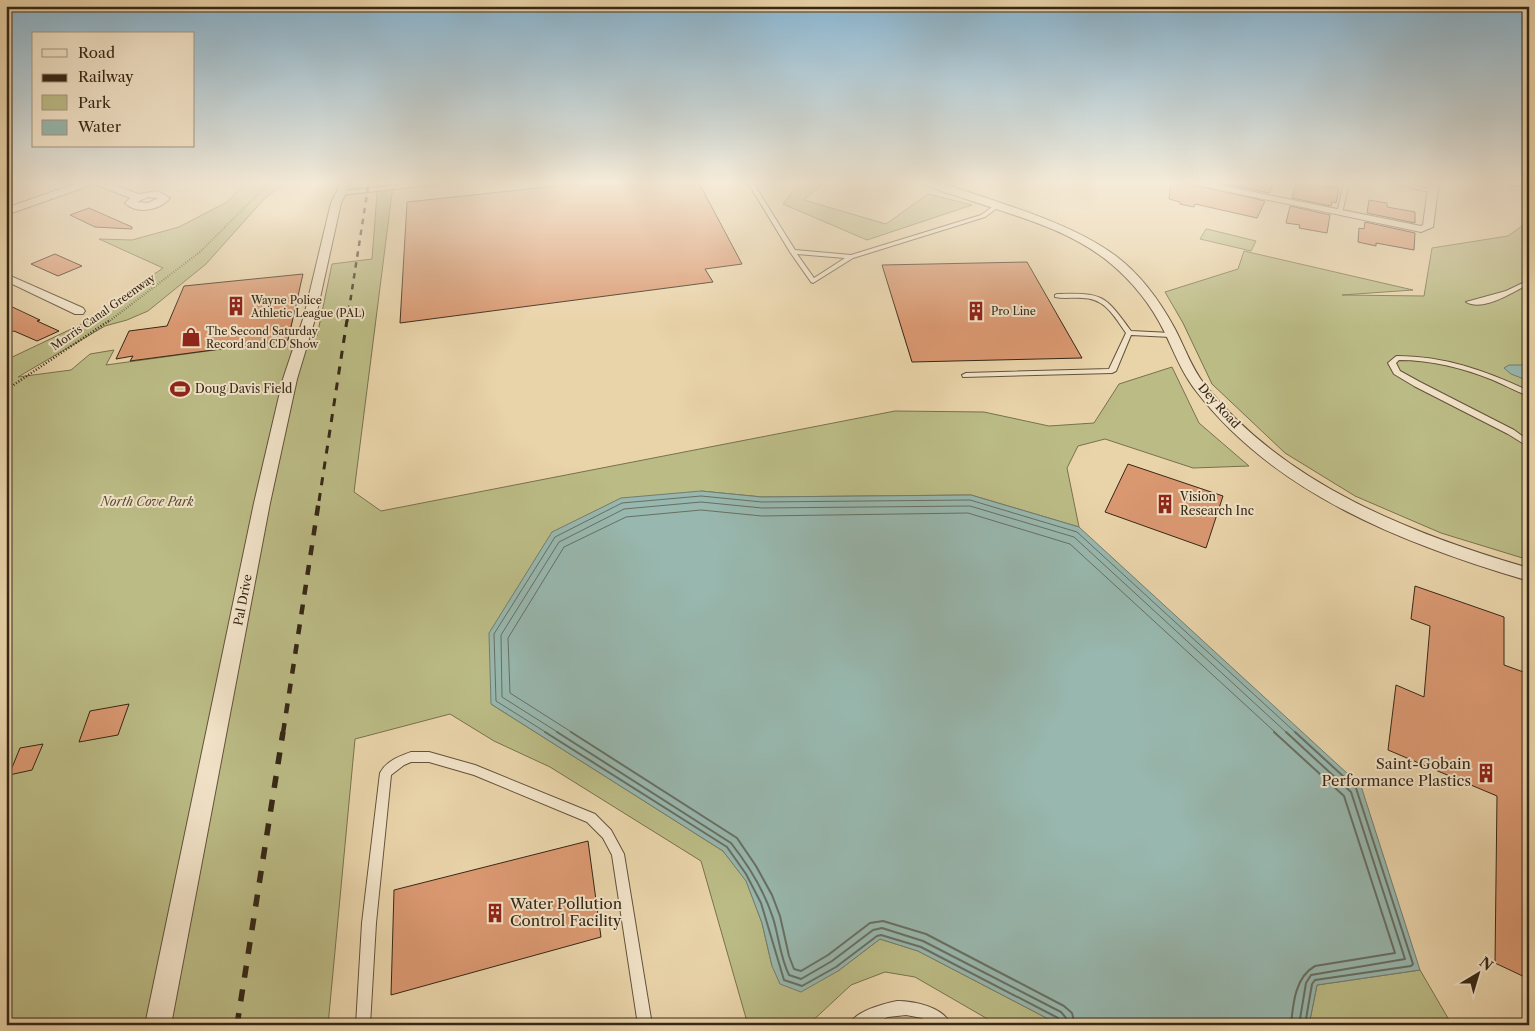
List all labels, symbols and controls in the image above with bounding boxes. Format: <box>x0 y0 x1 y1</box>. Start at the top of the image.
legend <box>32 32 195 148</box>
text: Road <box>78 43 115 62</box>
text: Railway <box>78 67 134 86</box>
text: Park <box>78 93 112 112</box>
text: Water <box>77 117 122 136</box>
street label: Morris Canal Greenway <box>48 270 158 353</box>
place label: Wayne Police Athletic League (PAL) <box>250 293 365 320</box>
building icon: Wayne Police Athletic League (PAL) <box>225 295 247 317</box>
building icon: Pro Line <box>965 300 987 322</box>
place label: Pro Line <box>991 304 1036 318</box>
place label: The Second Saturday Record and CD Show <box>206 324 319 351</box>
shop icon: The Second Saturday Record and CD Show <box>180 326 202 348</box>
sports icon: Doug Davis Field <box>169 378 191 400</box>
street label: Dey Road <box>1195 380 1244 432</box>
place label: Doug Davis Field <box>195 381 293 396</box>
place label: Vision Research Inc <box>1179 489 1254 518</box>
building icon: Vision Research Inc <box>1154 493 1176 515</box>
park label: North Cove Park <box>100 494 194 509</box>
street label: Pal Drive <box>230 573 255 627</box>
place label: Saint-Gobain Performance Plastics <box>1322 754 1472 790</box>
building icon: Saint-Gobain Performance Plastics <box>1475 762 1497 784</box>
place label: Water Pollution Control Facility <box>509 894 623 930</box>
building icon: Water Pollution Control Facility <box>484 902 506 924</box>
north arrow <box>1452 948 1502 998</box>
text: N <box>1476 953 1496 975</box>

